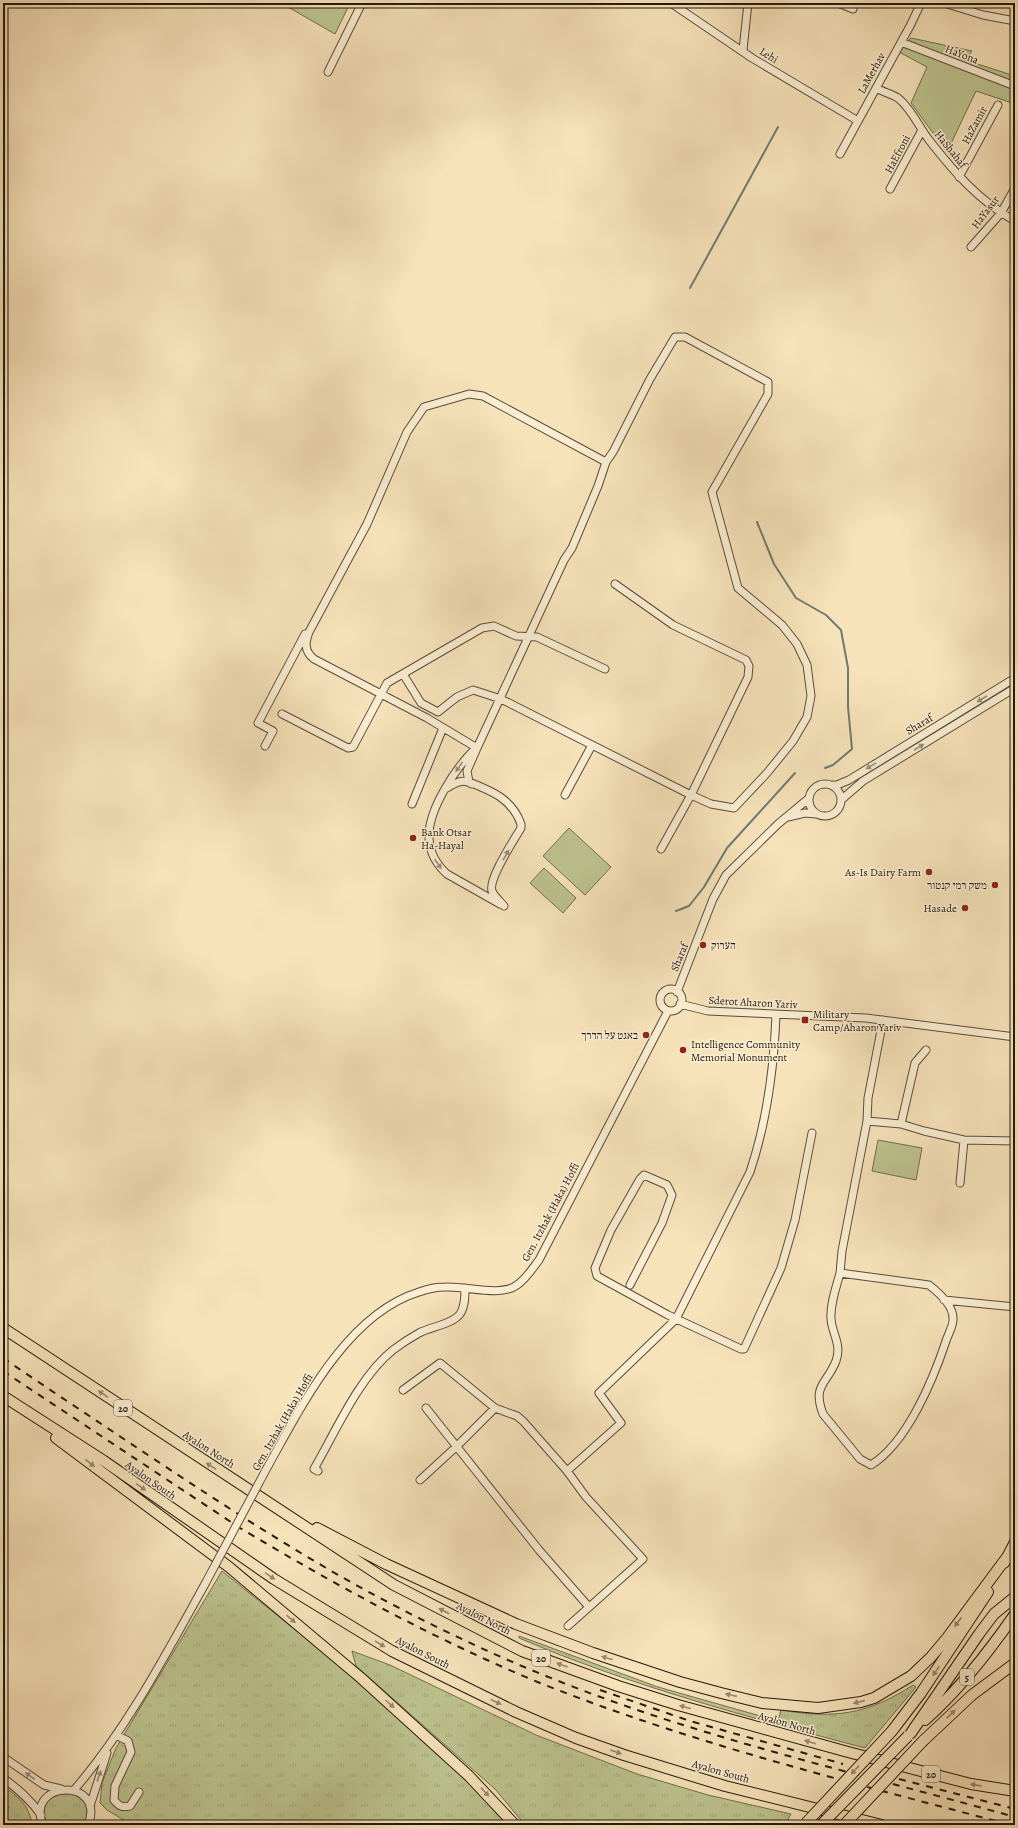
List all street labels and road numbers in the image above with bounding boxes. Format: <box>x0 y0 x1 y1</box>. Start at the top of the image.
street label: HaYona <box>943 41 982 68</box>
street label: Lehi <box>756 44 781 67</box>
street label: LaMerhav <box>854 50 889 96</box>
street label: HaZamir <box>958 104 991 147</box>
street label: HaShahaf <box>931 127 971 172</box>
street label: HaEfroni <box>881 132 914 176</box>
street label: HaYasur <box>968 193 1003 232</box>
street label: Sharaf <box>903 710 937 738</box>
street label: Sharaf <box>667 939 692 974</box>
street label: Sderot Aharon Yariv <box>708 993 798 1012</box>
street label: Gen. Itzhak (Haka) Hoffi <box>518 1160 583 1264</box>
street label: Gen. Itzhak (Haka) Hoffi <box>248 1370 317 1474</box>
road number: 20 <box>114 1400 132 1416</box>
street label: Ayalon North <box>179 1426 238 1472</box>
street label: Ayalon South <box>121 1457 179 1504</box>
street label: Ayalon North <box>453 1598 514 1639</box>
street label: Ayalon South <box>392 1632 453 1673</box>
road number: 20 <box>532 1650 550 1666</box>
road number: 5 <box>960 1669 974 1685</box>
street label: Ayalon North <box>755 1708 818 1739</box>
street label: Ayalon South <box>689 1756 751 1787</box>
road number: 20 <box>922 1766 940 1782</box>

